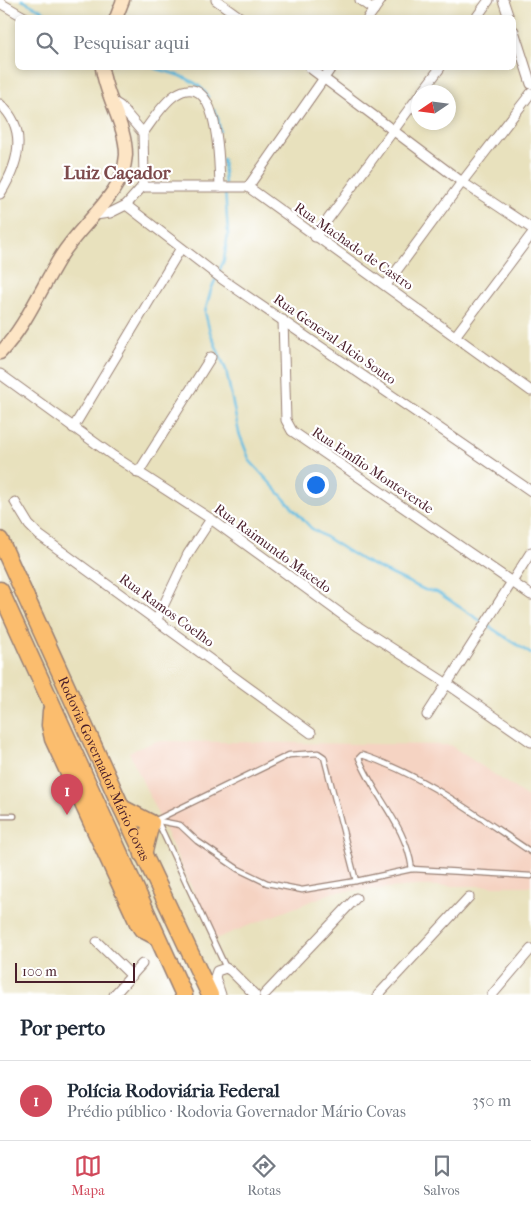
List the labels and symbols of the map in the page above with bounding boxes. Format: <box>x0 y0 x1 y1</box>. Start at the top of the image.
north arrow <box>411 85 456 130</box>
district label: Luiz Caçador <box>64 162 171 184</box>
street label: Rua Machado de Castro <box>291 199 416 294</box>
street label: Rua General Alcio Souto <box>270 291 399 388</box>
street label: Rua Emílio Monteverde <box>309 423 437 518</box>
your location <box>303 472 329 498</box>
street label: Rua Raimundo Macedo <box>211 500 335 597</box>
street label: Rua Ramos Coelho <box>116 570 217 651</box>
street label: Rodovia Governador Mário Covas <box>54 674 153 864</box>
pin: 1 <box>51 774 83 815</box>
scale bar <box>15 960 135 983</box>

